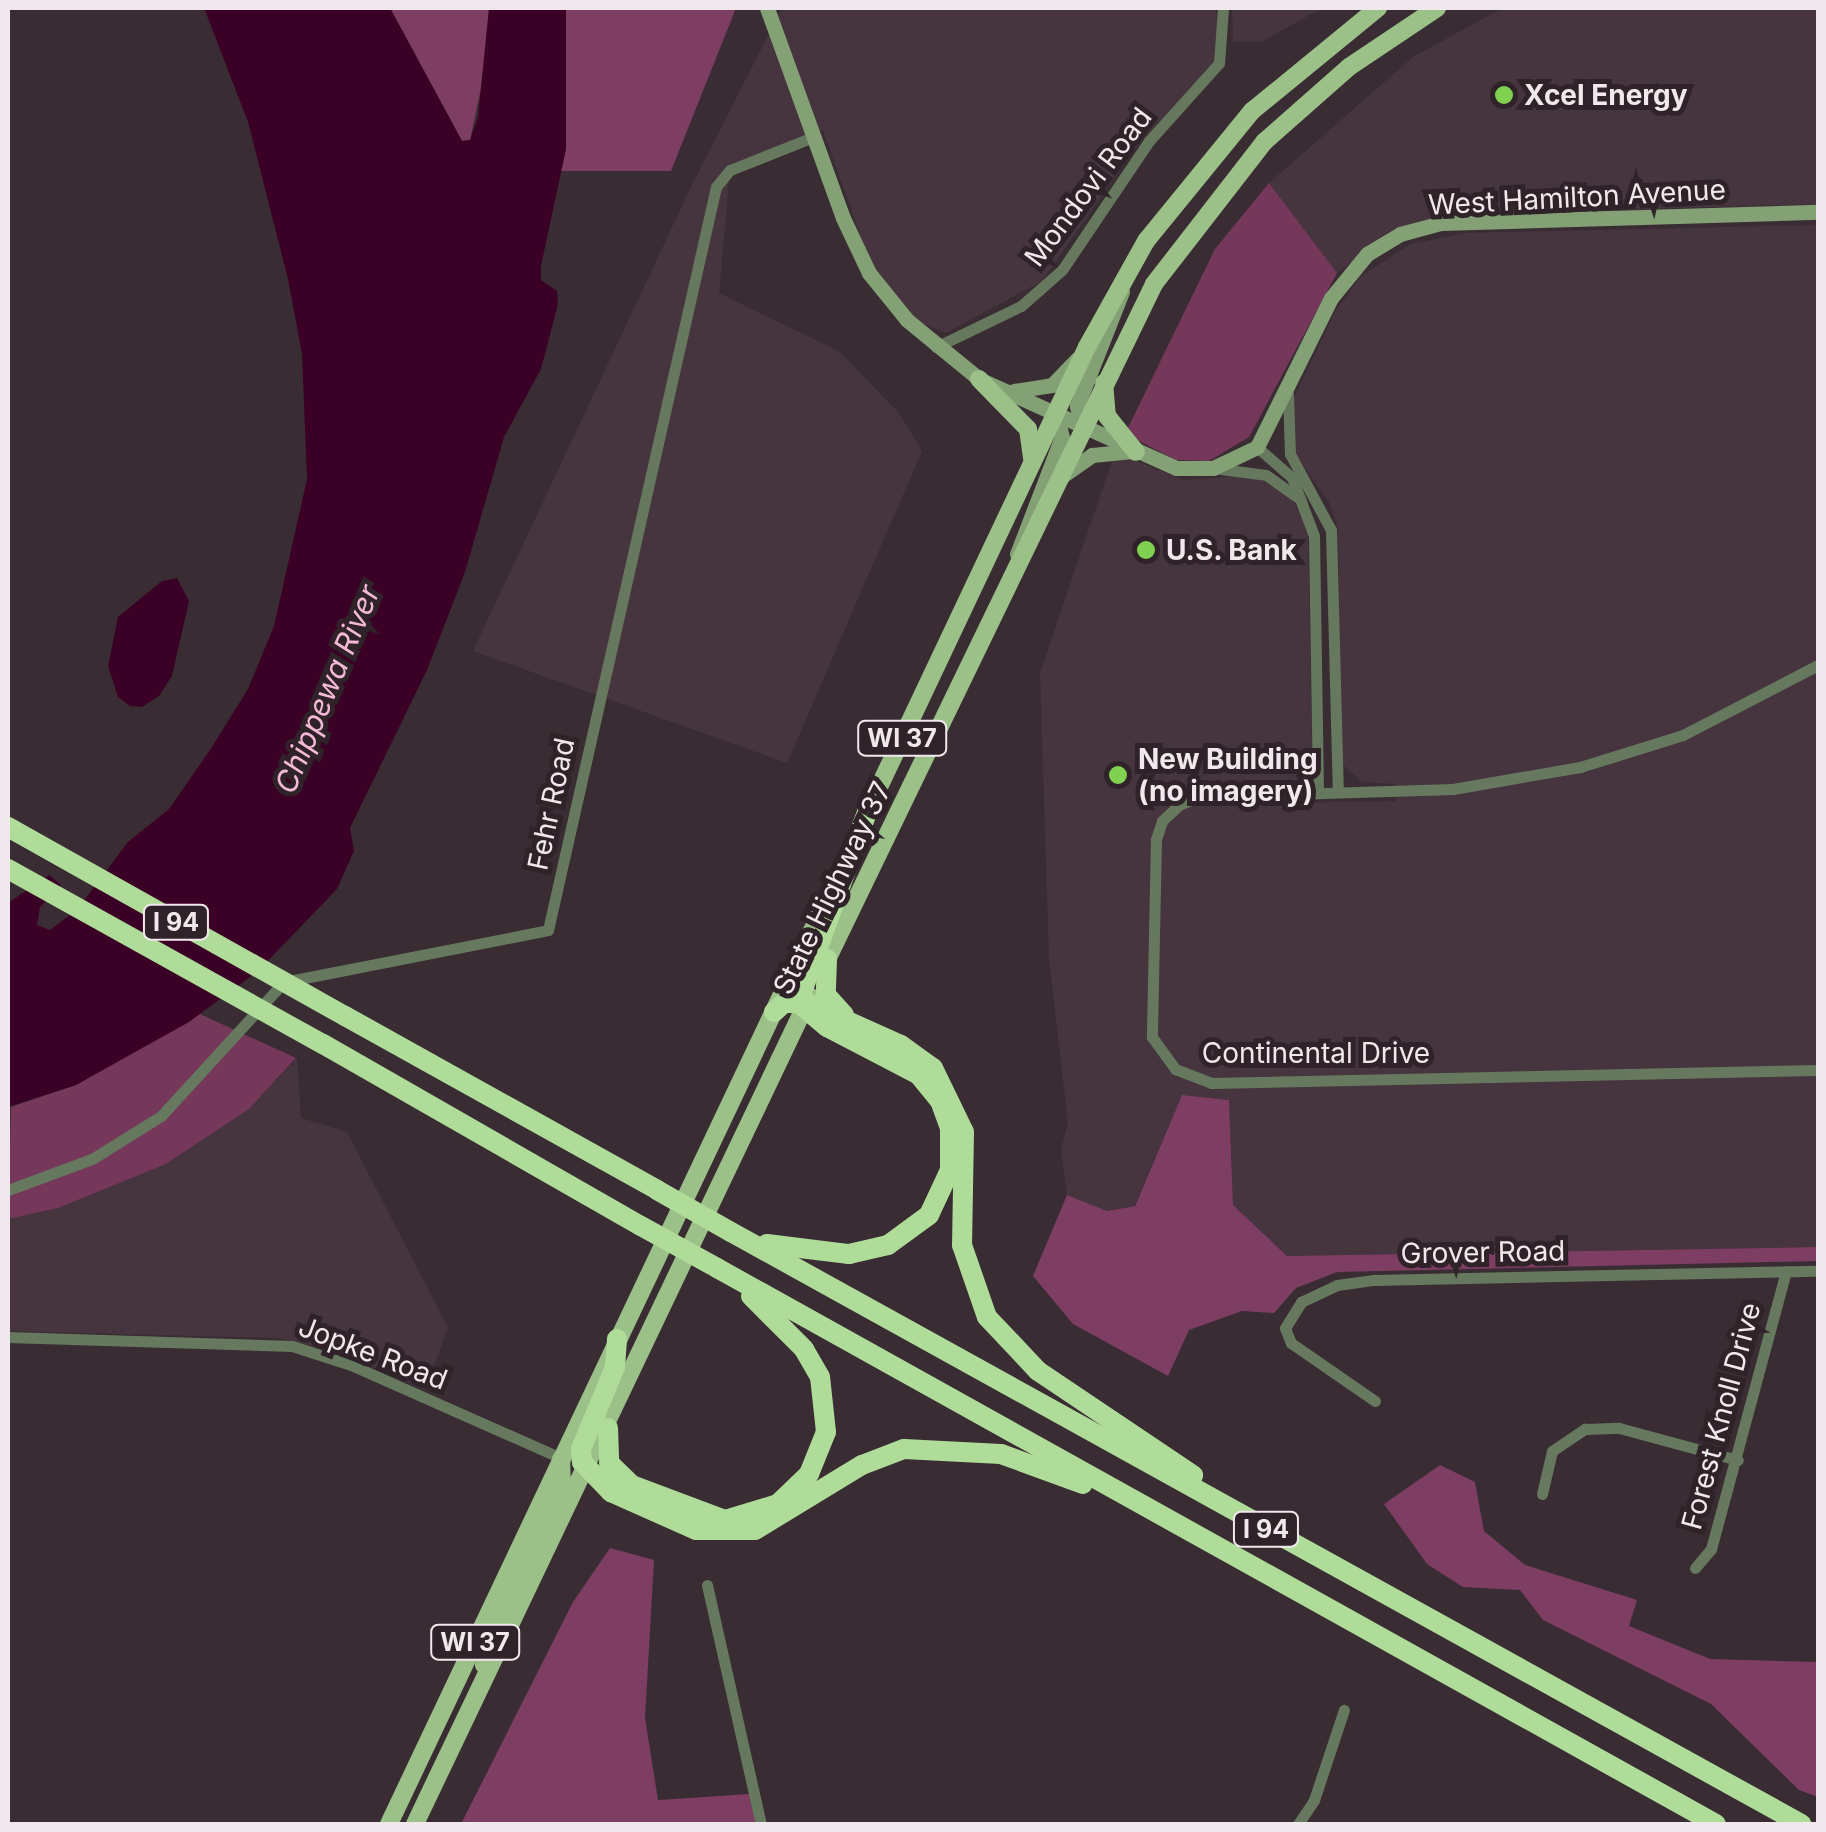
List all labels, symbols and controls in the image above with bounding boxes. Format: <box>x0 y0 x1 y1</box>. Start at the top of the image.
place label: Xcel Energy <box>1524 78 1688 112</box>
marker: Xcel Energy <box>1493 84 1515 106</box>
street label: Mondovi Road <box>1017 101 1159 273</box>
street label: West Hamilton Avenue <box>1427 172 1727 222</box>
place label: U.S. Bank <box>1166 533 1298 567</box>
marker: U.S. Bank <box>1135 539 1157 561</box>
water label: Chippewa River <box>267 579 387 799</box>
road number: WI 37 <box>857 718 947 758</box>
street label: Fehr Road <box>521 735 581 873</box>
place label: New Building (no imagery) <box>1138 742 1318 808</box>
marker: New Building (no imagery) <box>1107 764 1129 786</box>
street label: State Highway 37 <box>766 776 898 1000</box>
road number: I 94 <box>141 902 211 942</box>
street label: Continental Drive <box>1202 1036 1430 1070</box>
street label: Grover Road <box>1400 1234 1566 1270</box>
street label: Forest Knoll Drive <box>1675 1299 1767 1533</box>
street label: Jopke Road <box>294 1309 452 1397</box>
road number: I 94 <box>1231 1509 1301 1549</box>
road number: WI 37 <box>430 1622 520 1662</box>

